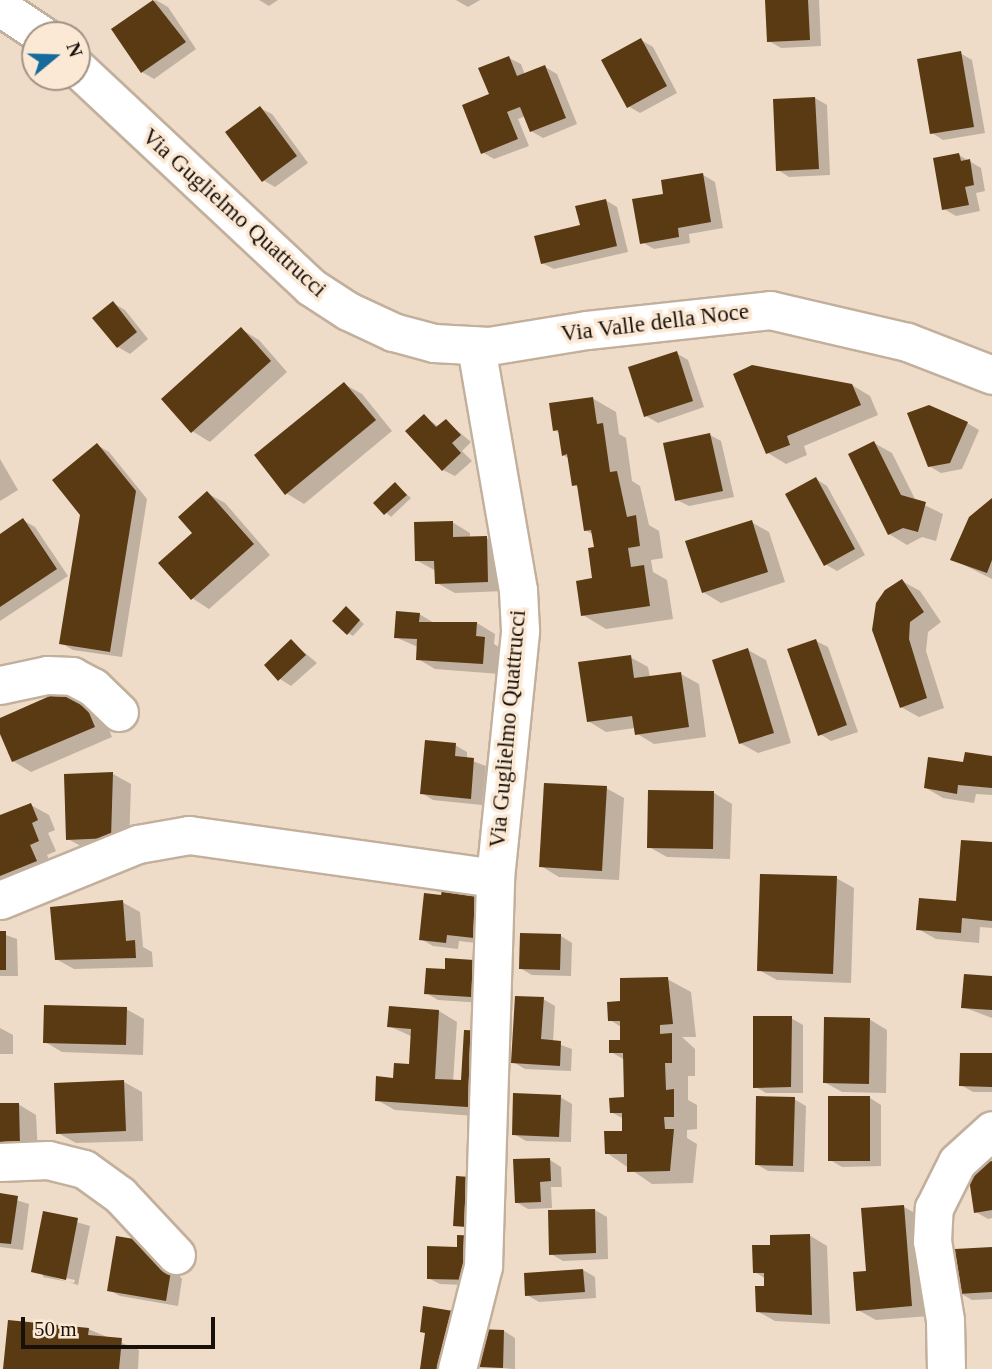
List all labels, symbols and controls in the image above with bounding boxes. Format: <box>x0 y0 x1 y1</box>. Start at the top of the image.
north arrow <box>21 21 91 91</box>
text: N <box>62 40 87 60</box>
street label: Via Guglielmo Quattrucci <box>136 123 332 303</box>
street label: Via Valle della Noce <box>559 298 751 348</box>
street label: Via Guglielmo Quattrucci <box>484 609 532 849</box>
scale bar <box>24 1302 219 1346</box>
text: 50 m <box>34 1317 77 1341</box>

